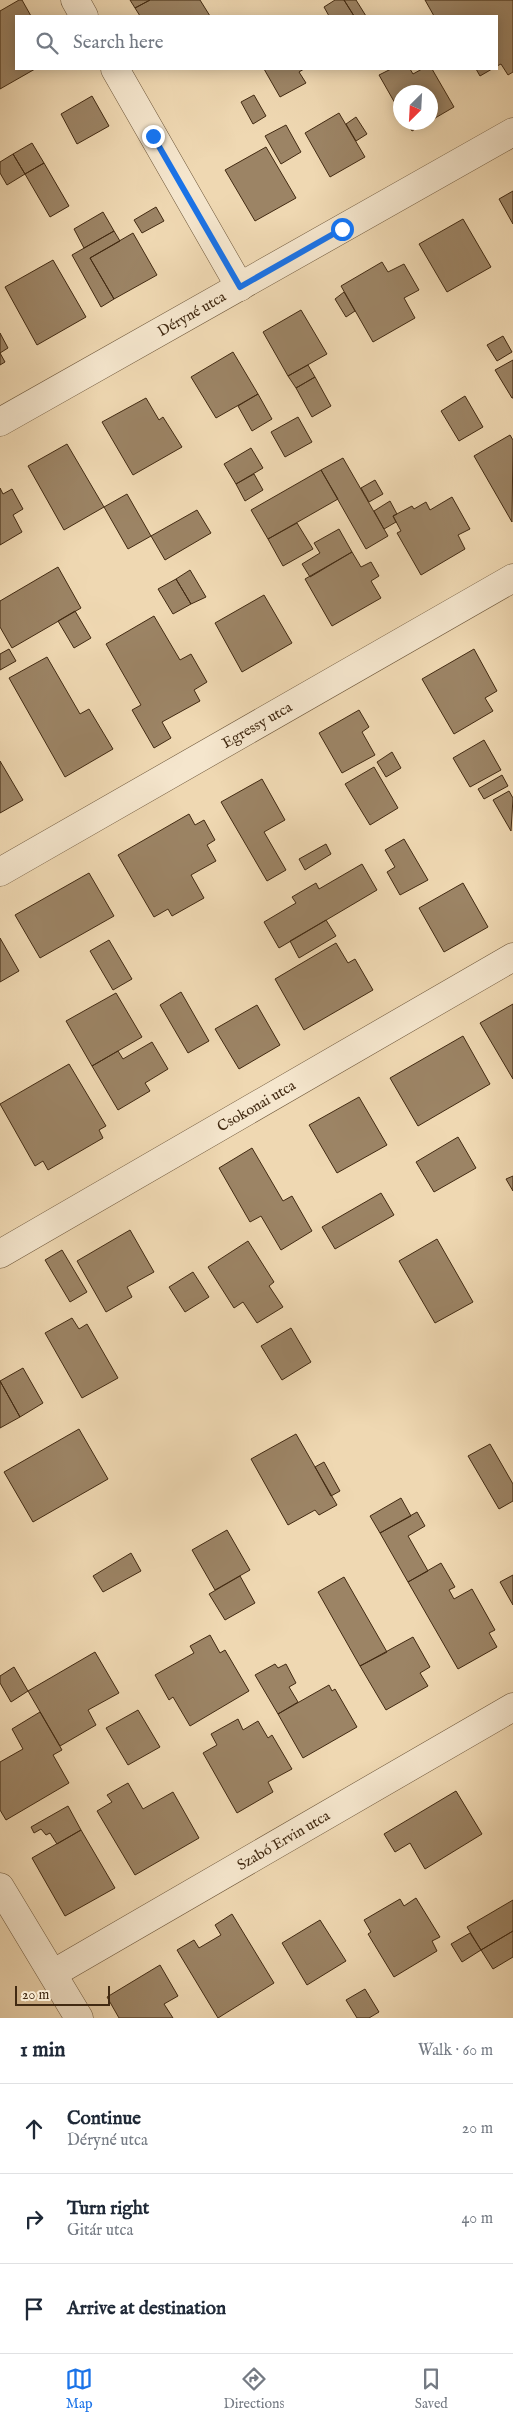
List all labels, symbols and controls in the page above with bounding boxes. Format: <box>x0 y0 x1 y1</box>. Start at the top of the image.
search box <box>15 15 498 70</box>
icon: search <box>33 29 61 57</box>
text: Search here <box>73 31 164 55</box>
north arrow <box>393 85 438 130</box>
route end <box>142 125 165 148</box>
route start <box>331 218 354 241</box>
street label: Déryné utca <box>154 287 230 341</box>
street label: Egressy utca <box>218 697 296 752</box>
street label: Csokonai utca <box>213 1075 299 1136</box>
street label: Szabó Ervin utca <box>233 1805 334 1874</box>
scale bar <box>15 1983 110 2006</box>
text: 20 m <box>22 1986 49 2004</box>
text: 1 min <box>20 2037 65 2064</box>
text: Walk · 60 m <box>418 2041 493 2061</box>
text: Continue <box>67 2107 141 2131</box>
icon: ahead <box>20 2115 48 2143</box>
text: 20 m <box>462 2119 493 2139</box>
text: Déryné utca <box>67 2131 148 2151</box>
text: Turn right <box>67 2197 149 2221</box>
icon: right <box>20 2205 48 2233</box>
text: 40 m <box>461 2209 493 2229</box>
text: Gitár utca <box>67 2221 133 2241</box>
icon: arrive <box>20 2295 48 2323</box>
text: Arrive at destination <box>67 2297 226 2321</box>
tab: Map <box>65 2365 93 2413</box>
tab: Directions <box>223 2365 284 2413</box>
tab: Saved <box>415 2365 448 2413</box>

